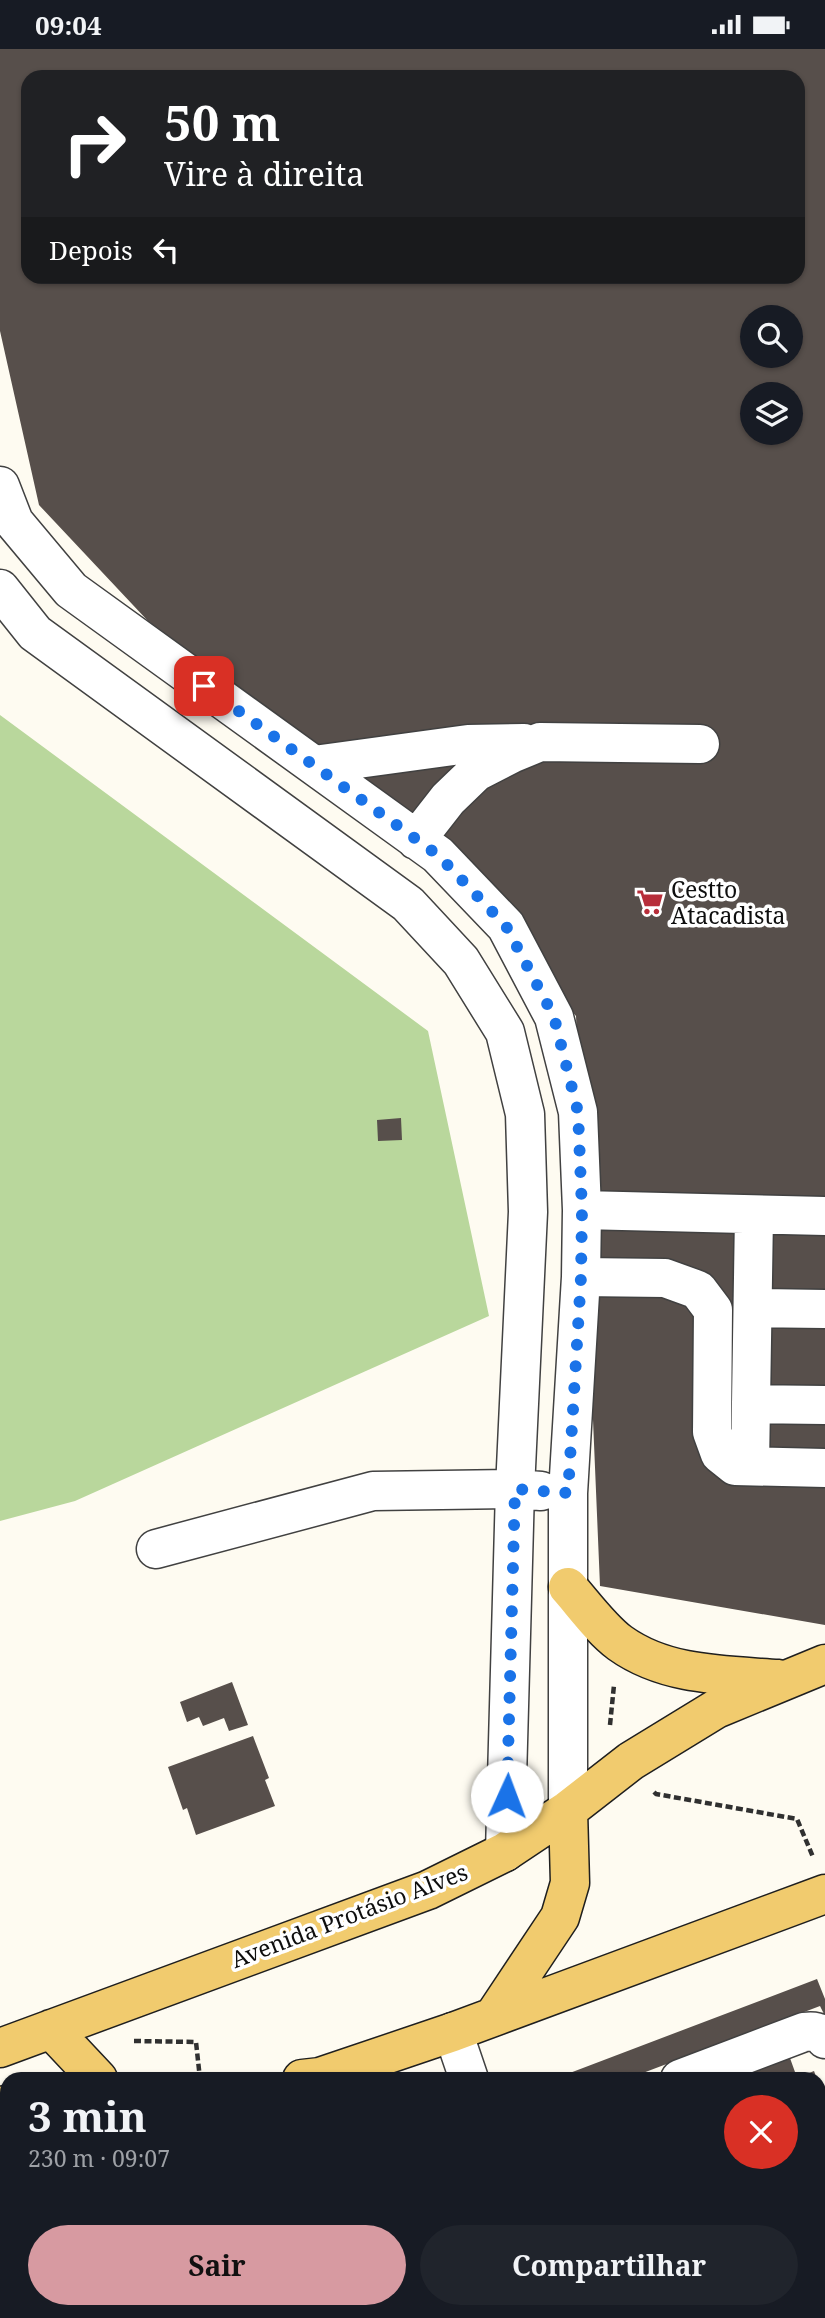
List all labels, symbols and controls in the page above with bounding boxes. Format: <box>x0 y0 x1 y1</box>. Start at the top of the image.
text: 09:04 <box>35 7 102 43</box>
text: 50 m <box>164 89 280 155</box>
icon: right <box>49 98 140 189</box>
text: Vire à direita <box>164 152 364 195</box>
icon: left <box>147 231 185 269</box>
text: Depois <box>49 232 133 268</box>
map controls <box>740 305 803 445</box>
button: search <box>740 305 803 368</box>
button: layers <box>740 382 803 445</box>
pin <box>174 656 234 716</box>
icon: arrive <box>185 667 223 705</box>
place label: Cestto Atacadista <box>671 873 785 931</box>
supermarket icon: Cestto Atacadista <box>635 887 665 917</box>
position arrow <box>470 1759 544 1833</box>
street label: Avenida Protásio Alves <box>226 1855 472 1975</box>
text: 3 min <box>28 2087 147 2144</box>
button: close <box>724 2095 798 2169</box>
text: 230 m · 09:07 <box>28 2142 170 2174</box>
button: Sair <box>28 2225 406 2305</box>
button: Compartilhar <box>420 2225 798 2305</box>

